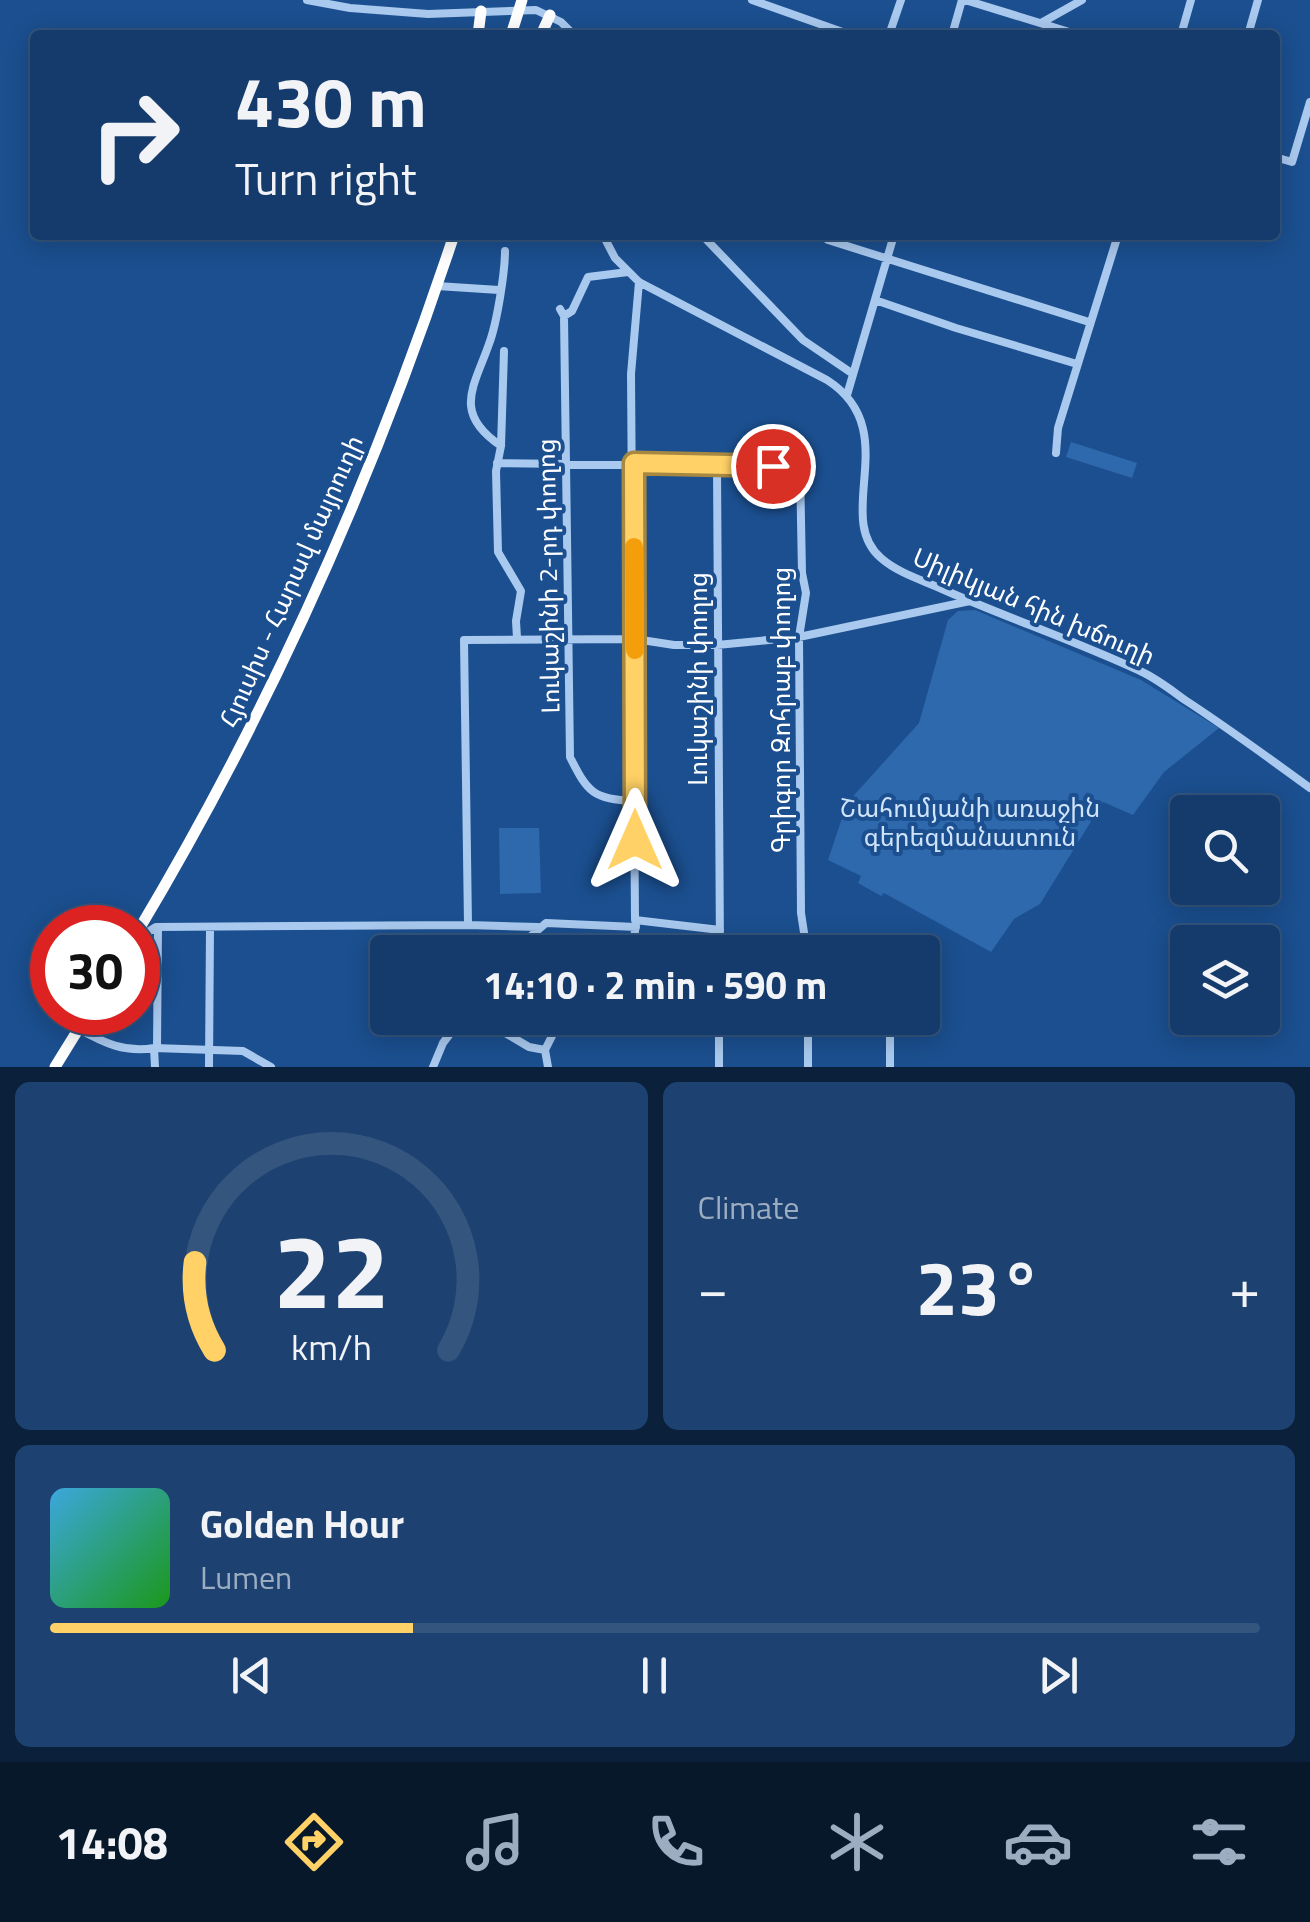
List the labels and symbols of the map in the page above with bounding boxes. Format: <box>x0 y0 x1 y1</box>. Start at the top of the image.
pin <box>731 424 816 509</box>
street label: Հյուսիս - Հարավ մայրուղի <box>209 429 373 733</box>
street label: Լուկաշինի 2-րդ փողոց <box>527 438 569 714</box>
street label: Սիլիկյան հին խճուղի <box>907 538 1161 674</box>
street label: Գրիգոր Զոհրաբ փողոց <box>762 567 800 853</box>
street label: Լուկաշինի փողոց <box>679 572 717 786</box>
position arrow <box>583 788 687 892</box>
park label: Շահումյանի առաջին գերեզմանատուն <box>840 789 1100 856</box>
speed limit sign: 30 <box>30 905 160 1035</box>

